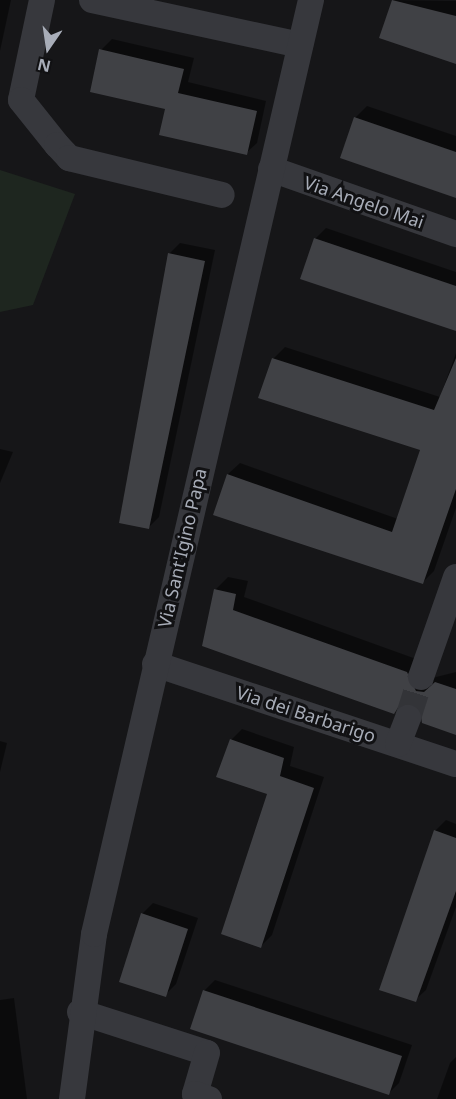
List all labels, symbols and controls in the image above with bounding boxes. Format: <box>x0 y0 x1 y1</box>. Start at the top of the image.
north arrow <box>18 18 78 78</box>
text: N <box>35 53 53 78</box>
street label: Via Angelo Mai <box>301 171 427 233</box>
street label: Via Sant'Igino Papa <box>153 466 211 630</box>
street label: Via dei Barbarigo <box>234 681 378 747</box>

